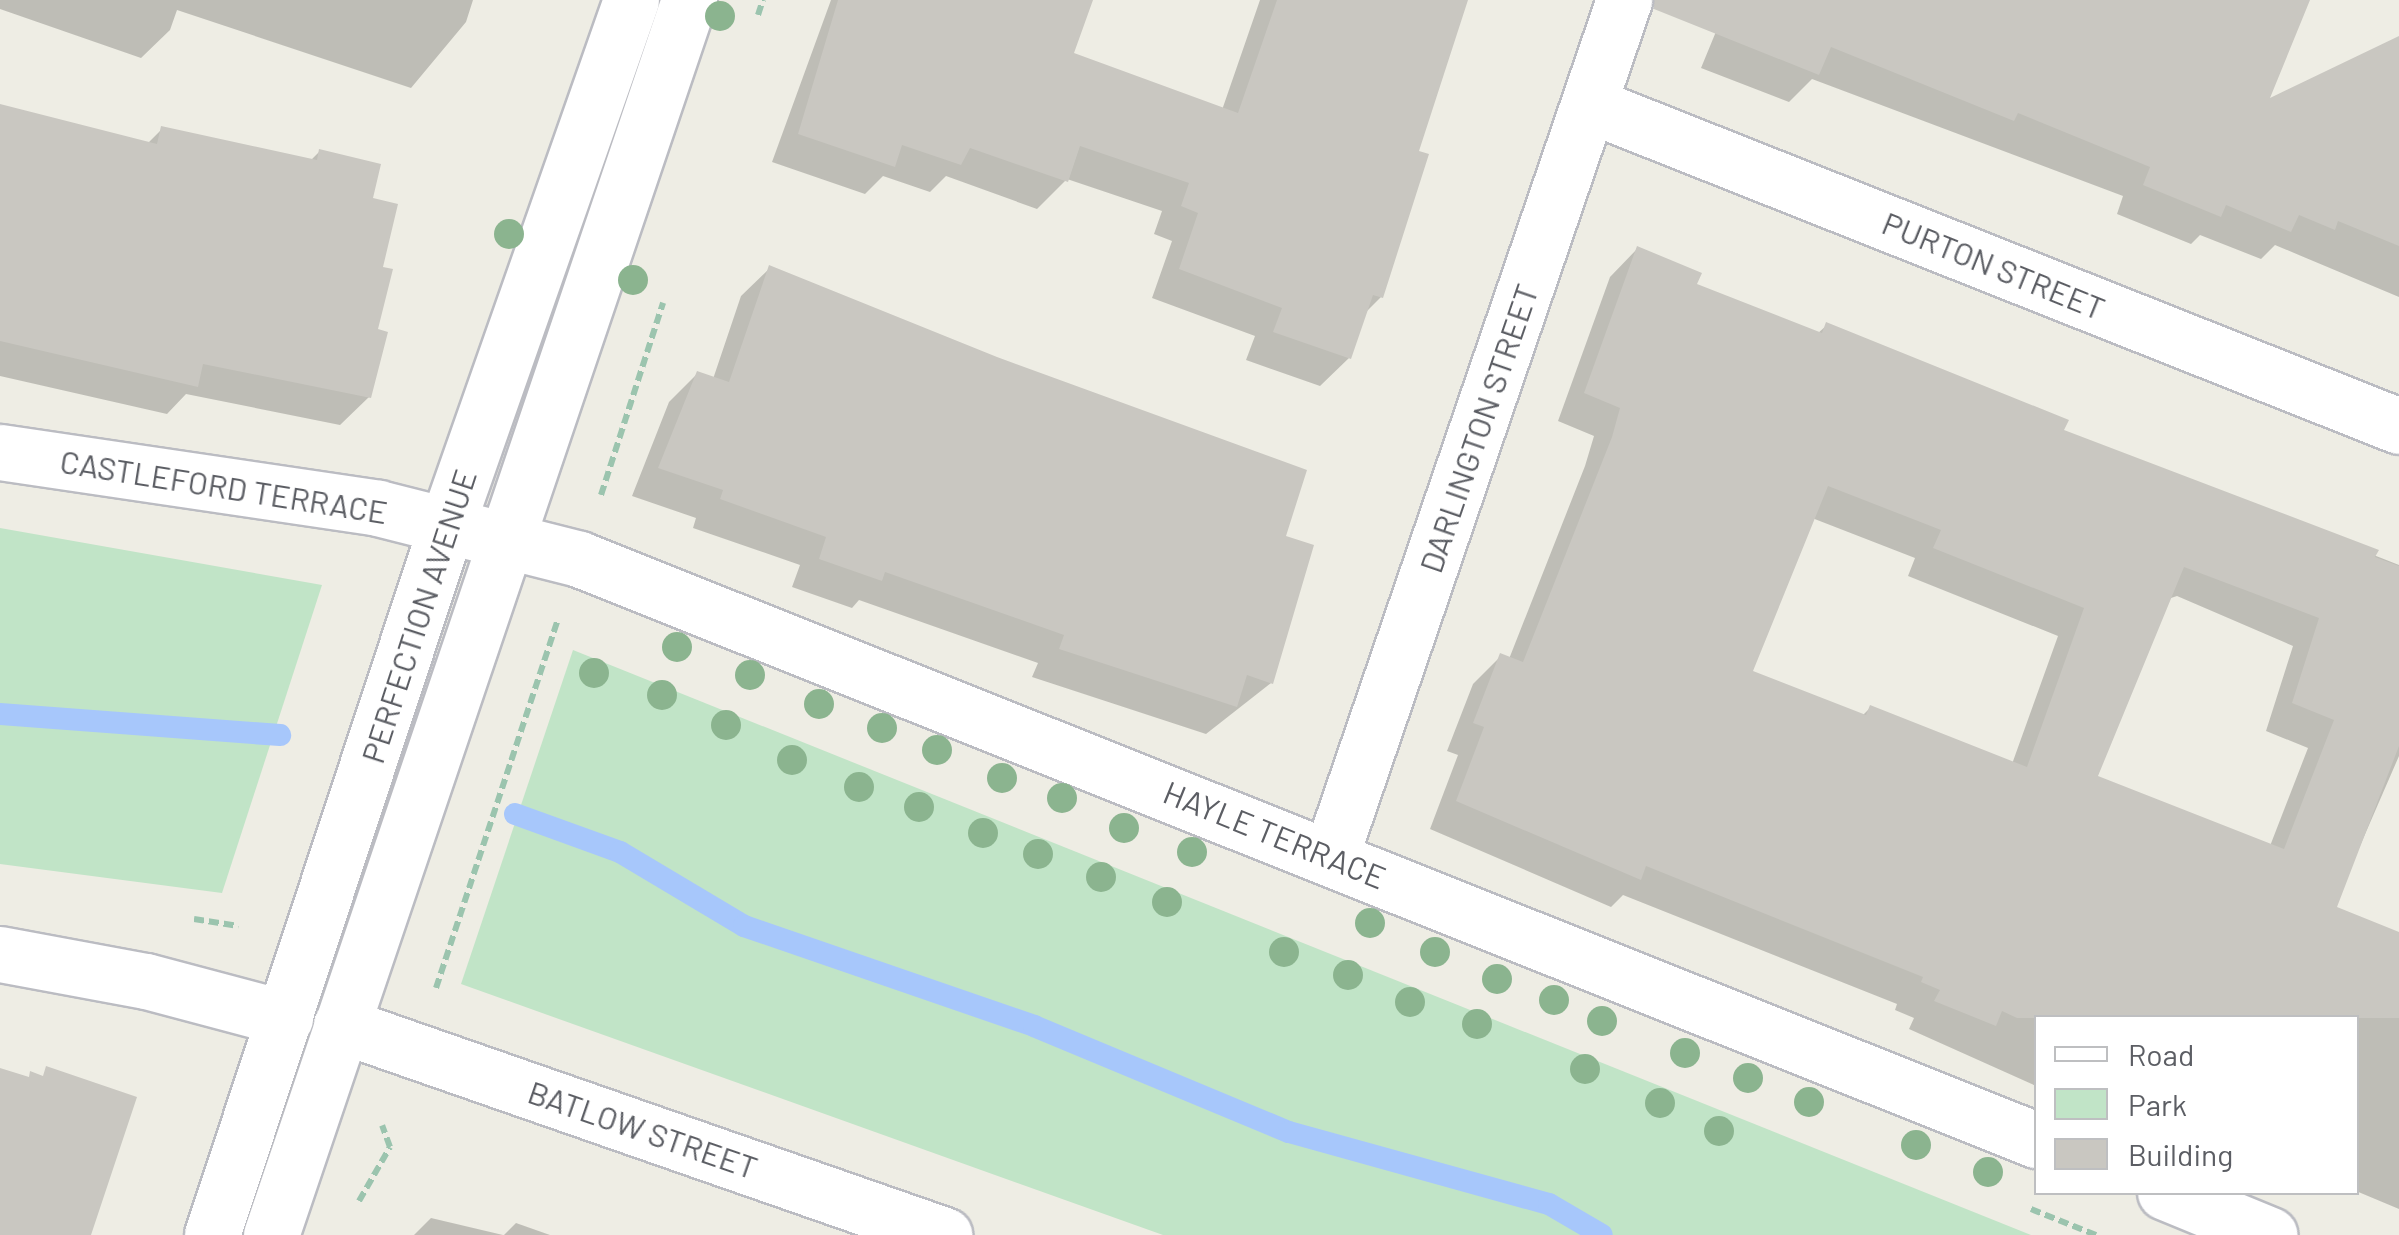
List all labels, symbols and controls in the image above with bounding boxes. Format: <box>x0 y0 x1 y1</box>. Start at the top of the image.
street label: PURTON STREET <box>1877 203 2111 327</box>
street label: DARLINGTON STREET <box>1411 279 1545 577</box>
street label: CASTLEFORD TERRACE <box>58 441 390 531</box>
street label: PERFECTION AVENUE <box>352 464 484 768</box>
street label: HAYLE TERRACE <box>1158 772 1392 896</box>
legend <box>2034 1015 2359 1195</box>
text: Road <box>2128 1036 2194 1072</box>
street label: BATLOW STREET <box>523 1072 763 1186</box>
text: Park <box>2128 1086 2187 1122</box>
text: Building <box>2128 1136 2233 1172</box>

